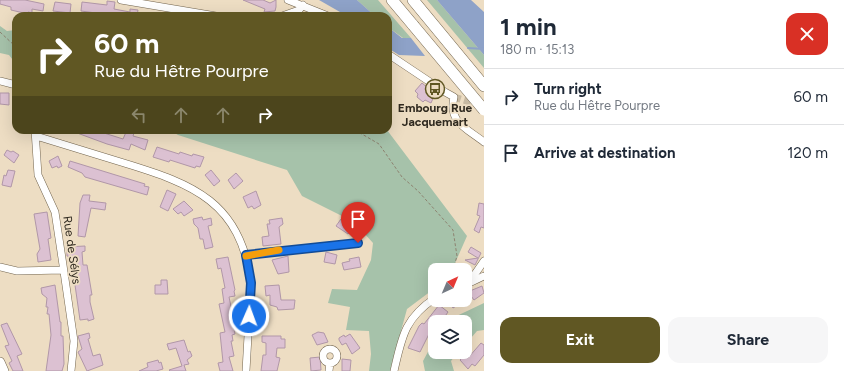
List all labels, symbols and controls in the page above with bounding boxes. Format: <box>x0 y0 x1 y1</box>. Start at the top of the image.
text: 1 min <box>500 12 557 41</box>
button: close <box>786 13 828 55</box>
text: 60 m <box>94 26 159 60</box>
icon: right <box>28 28 80 80</box>
text: 180 m · 15:13 <box>500 42 574 57</box>
text: Rue du Hêtre Pourpre <box>94 60 269 82</box>
bus stop icon: Embourg Rue Jacquemart <box>424 78 446 100</box>
text: Turn right <box>534 80 602 98</box>
icon: right <box>500 86 522 108</box>
text: 60 m <box>793 88 828 106</box>
text: Rue du Hêtre Pourpre <box>534 98 660 113</box>
place label: Embourg Rue Jacquemart <box>398 101 472 129</box>
icon: left <box>128 104 150 126</box>
icon: ahead <box>170 104 192 126</box>
icon: ahead <box>212 104 234 126</box>
icon: right <box>254 104 276 126</box>
icon: arrive <box>500 142 522 164</box>
text: Arrive at destination <box>534 144 675 162</box>
text: 120 m <box>787 144 828 162</box>
pin <box>341 202 375 243</box>
icon: arrive <box>347 208 369 230</box>
street label: Rue de Sélys <box>60 215 84 285</box>
north arrow <box>428 263 472 307</box>
map controls <box>428 263 472 359</box>
position arrow <box>228 295 270 337</box>
button: layers <box>428 315 472 359</box>
button: Exit <box>500 317 660 363</box>
button: Share <box>668 317 828 363</box>

